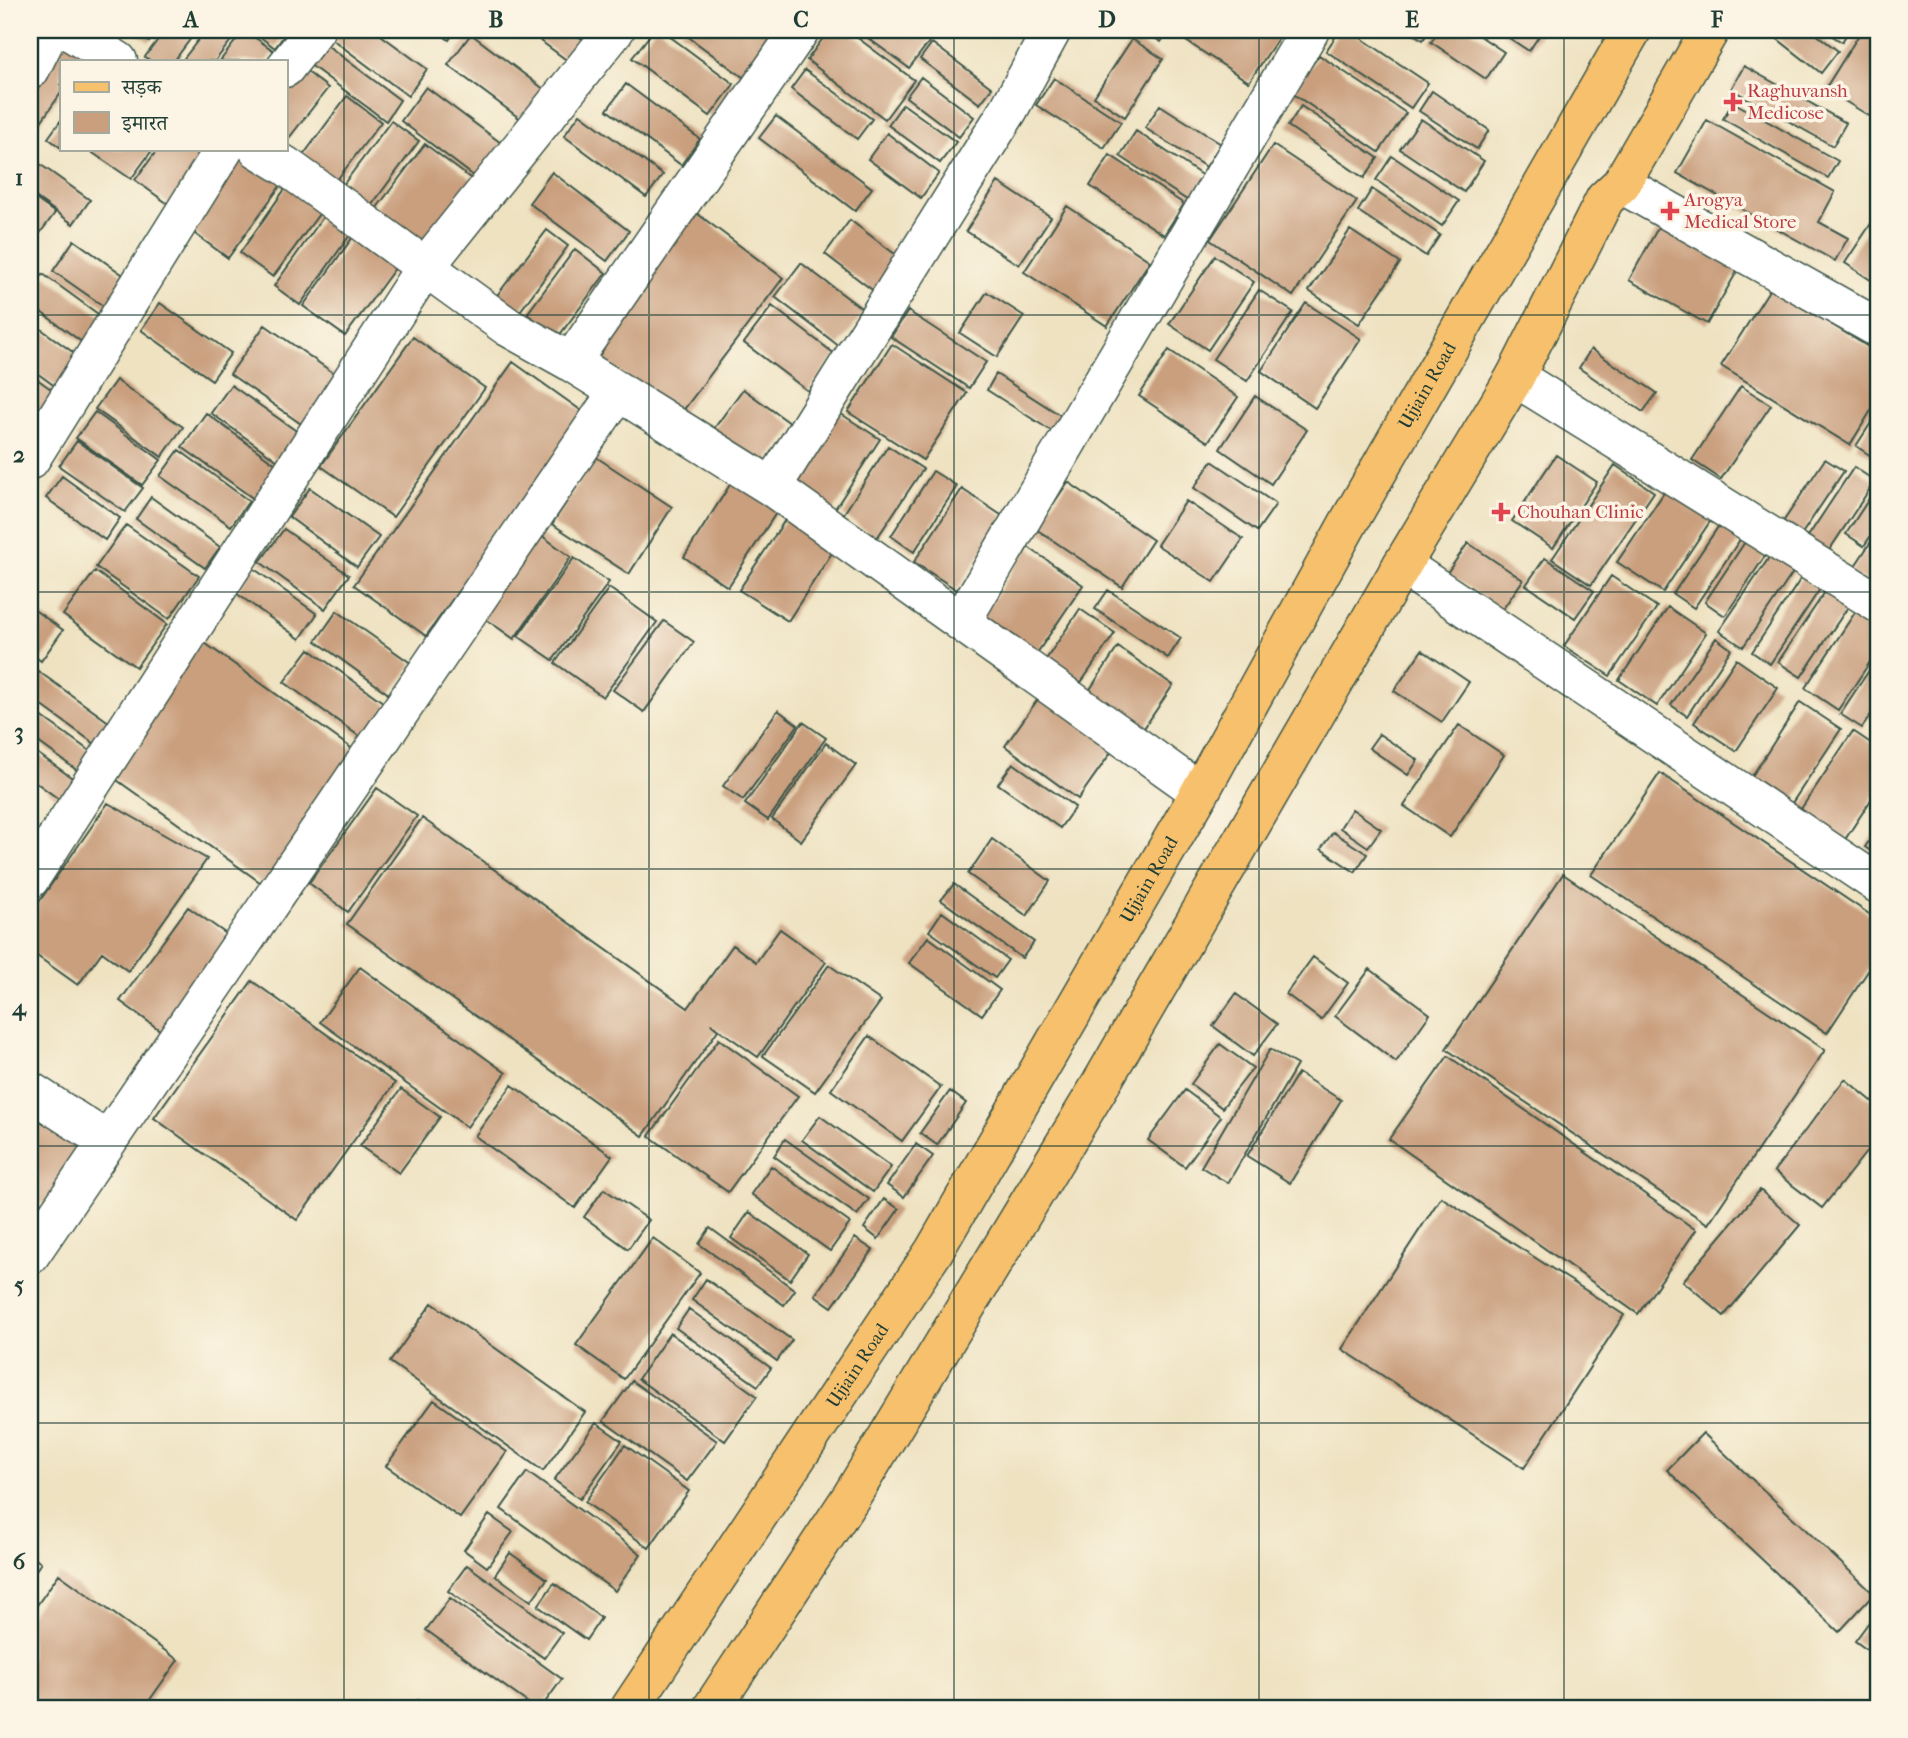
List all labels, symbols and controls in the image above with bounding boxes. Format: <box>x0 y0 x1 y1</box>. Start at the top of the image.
text: A <box>182 6 200 33</box>
text: B <box>489 6 504 33</box>
text: C <box>793 6 809 33</box>
text: D <box>1098 6 1116 33</box>
text: E <box>1405 6 1419 33</box>
text: F <box>1710 6 1724 33</box>
legend <box>60 60 287 150</box>
text: सड़क <box>121 75 162 99</box>
place label: Raghuvansh Medicose <box>1747 80 1848 124</box>
marker: Raghuvansh Medicose <box>1725 94 1741 110</box>
text: इमारत <box>121 111 169 135</box>
text: 1 <box>15 164 23 191</box>
place label: Arogya Medical Store <box>1683 189 1796 233</box>
marker: Arogya Medical Store <box>1662 203 1678 219</box>
street label: Ujjain Road <box>1394 338 1461 433</box>
text: 2 <box>13 441 25 468</box>
place label: Chouhan Clinic <box>1517 501 1644 523</box>
marker: Chouhan Clinic <box>1491 502 1511 522</box>
text: 3 <box>14 718 24 745</box>
street label: Ujjain Road <box>1115 832 1183 927</box>
text: 4 <box>11 994 27 1021</box>
text: 5 <box>14 1271 24 1298</box>
street label: Ujjain Road <box>822 1319 894 1412</box>
text: 6 <box>13 1548 26 1575</box>

